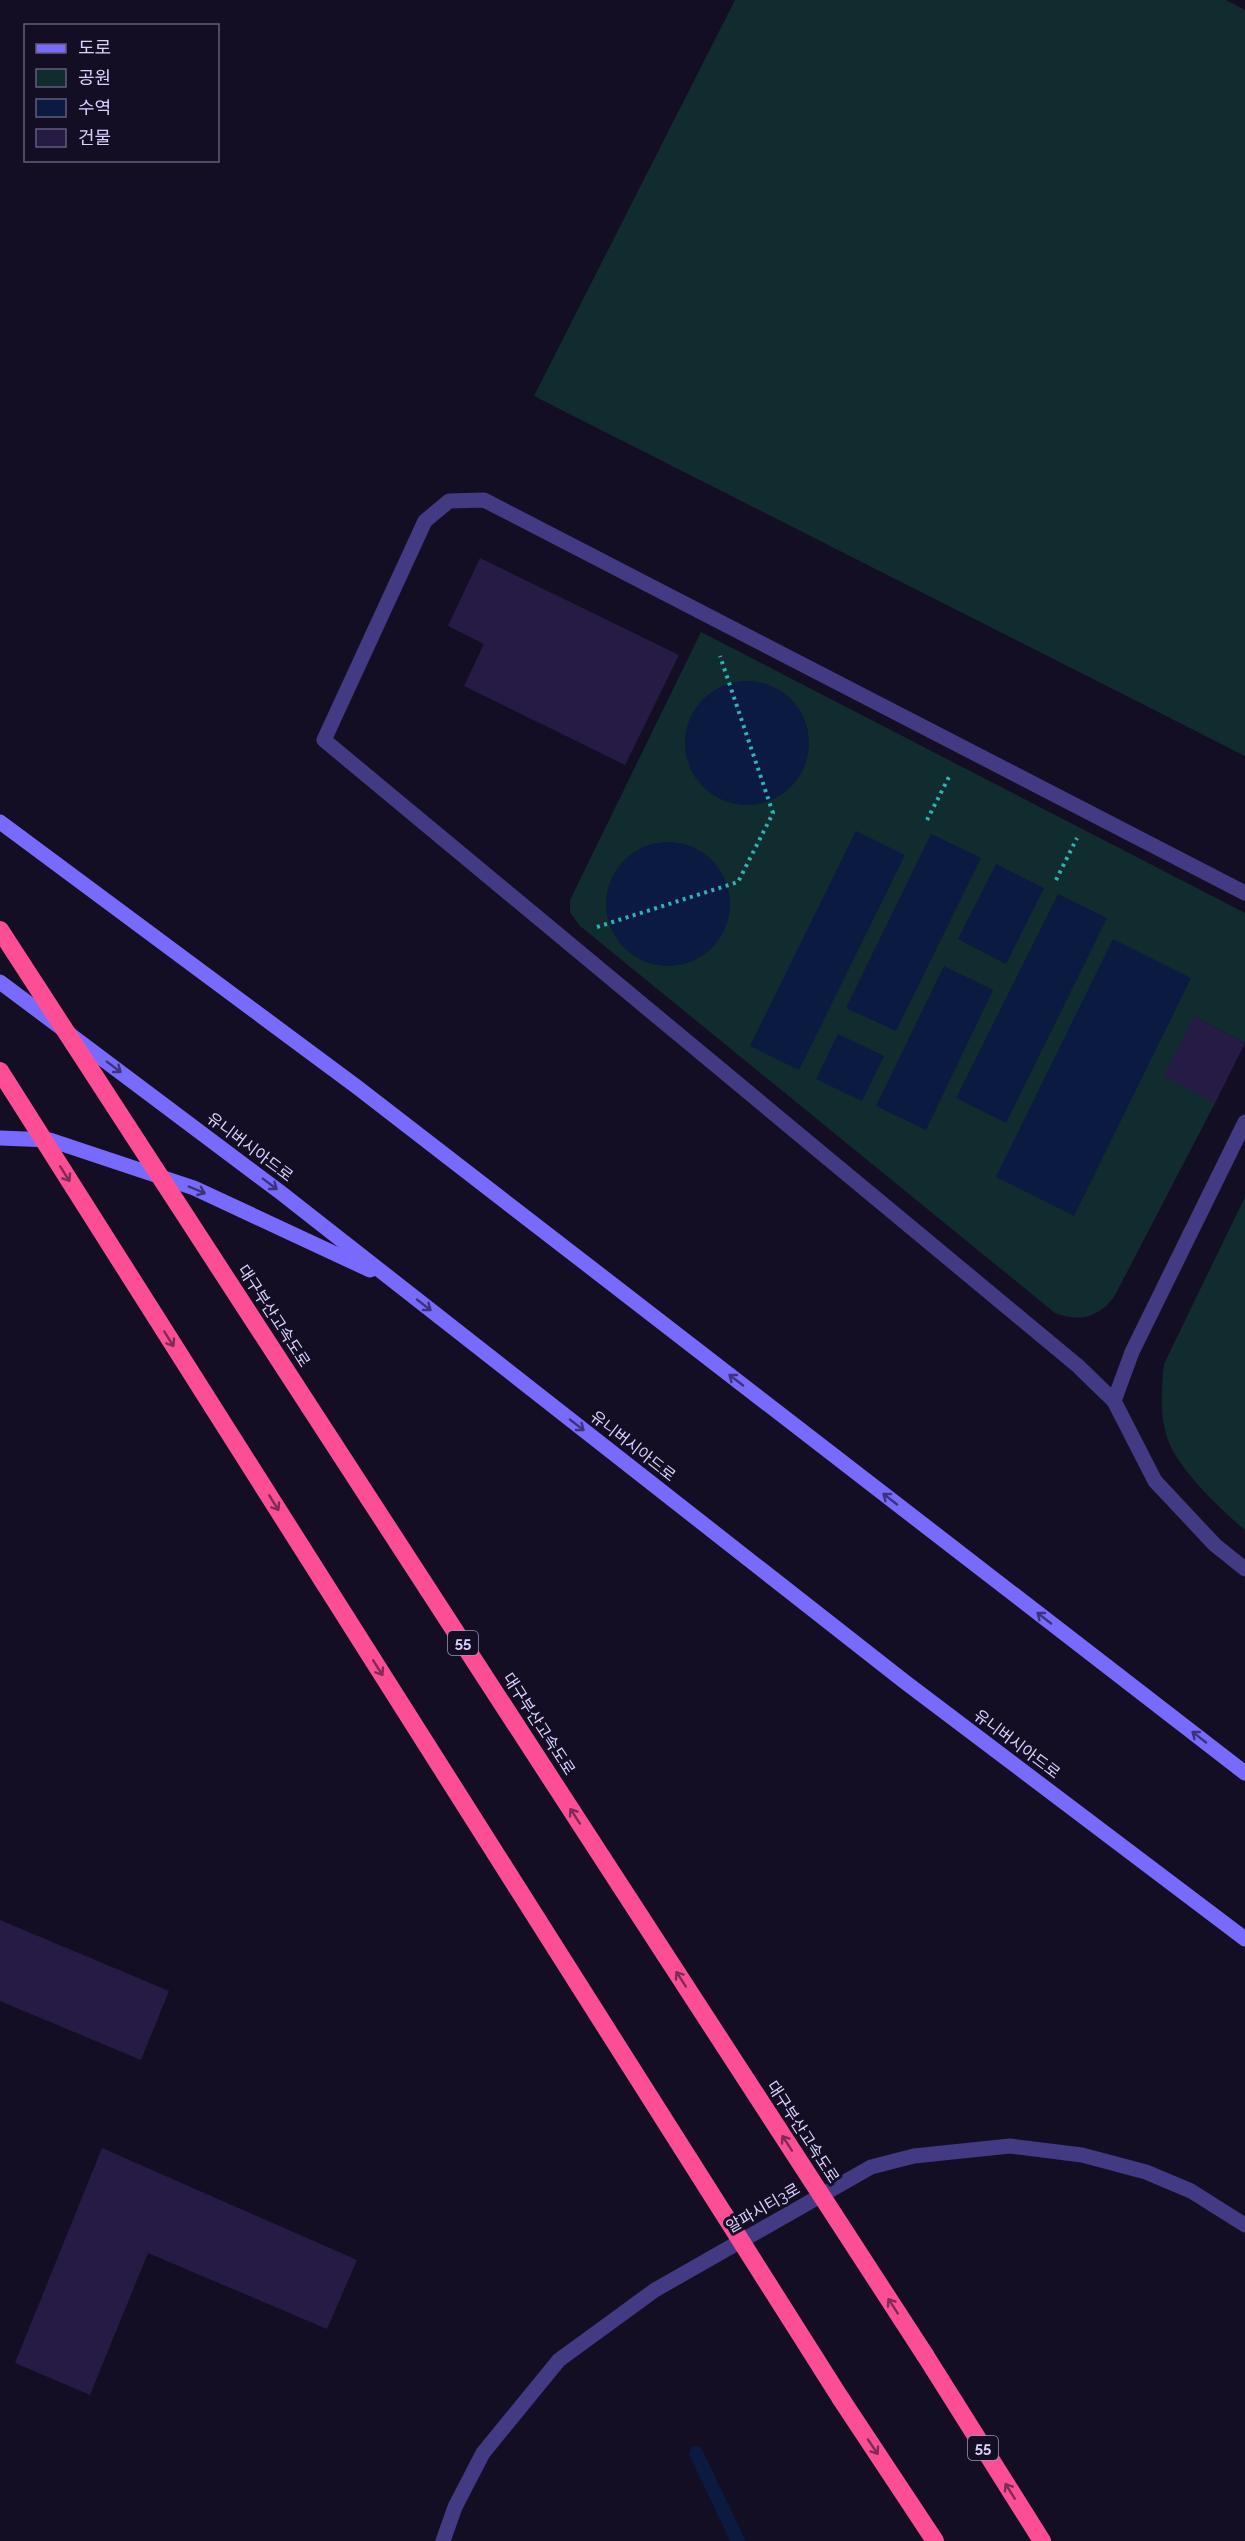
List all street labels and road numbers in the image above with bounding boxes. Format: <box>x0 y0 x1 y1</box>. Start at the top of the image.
street label: 유니버시아드로 <box>203 1108 297 1186</box>
street label: 대구부산고속도로 <box>234 1261 314 1371</box>
street label: 유니버시아드로 <box>587 1407 680 1485</box>
road number: 55 <box>448 1631 478 1655</box>
street label: 대구부산고속도로 <box>499 1669 579 1779</box>
street label: 유니버시아드로 <box>970 1705 1064 1783</box>
street label: 대구부산고속도로 <box>763 2077 843 2187</box>
street label: 알파시티3로 <box>723 2179 804 2237</box>
road number: 55 <box>968 2436 998 2460</box>

